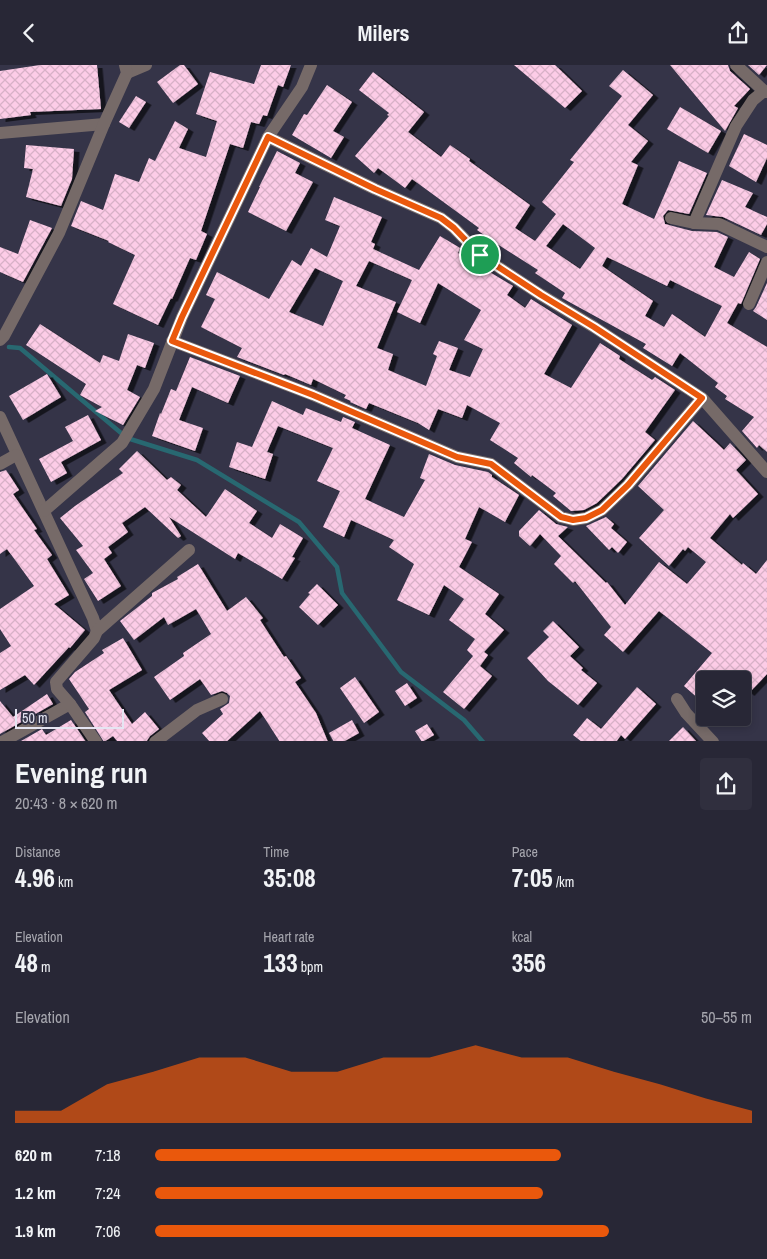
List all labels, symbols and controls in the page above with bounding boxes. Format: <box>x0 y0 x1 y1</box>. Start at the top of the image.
text: Milers <box>357 18 410 48</box>
icon: back <box>15 19 43 47</box>
icon: share <box>724 19 752 47</box>
pin <box>459 234 501 276</box>
icon: arrive <box>466 241 494 269</box>
map controls <box>696 671 751 726</box>
button: layers <box>696 671 751 726</box>
scale bar <box>15 707 124 730</box>
text: 50 m <box>22 709 48 727</box>
text: Evening run <box>15 754 148 792</box>
button: share <box>700 758 752 810</box>
text: 20:43 · 8 × 620 m <box>15 792 118 814</box>
text: Distance <box>15 843 60 861</box>
text: Time <box>263 843 289 861</box>
text: Pace <box>512 843 538 861</box>
text: 4.96 <box>15 861 55 895</box>
text: 35:08 <box>263 861 316 895</box>
text: 7:05 <box>512 861 553 895</box>
text: km <box>55 873 73 891</box>
text: /km <box>553 873 574 891</box>
text: Elevation <box>15 928 63 946</box>
text: Heart rate <box>263 928 314 946</box>
text: kcal <box>512 928 532 946</box>
text: 48 <box>15 946 38 980</box>
text: 133 <box>263 946 298 980</box>
text: 356 <box>512 946 546 980</box>
text: m <box>38 958 51 976</box>
text: bpm <box>298 958 323 976</box>
text: Elevation <box>15 1006 70 1028</box>
text: 50–55 m <box>701 1006 752 1028</box>
text: 620 m <box>15 1144 52 1166</box>
text: 7:18 <box>95 1144 121 1166</box>
text: 1.2 km <box>15 1182 56 1204</box>
text: 7:24 <box>95 1182 121 1204</box>
text: 1.9 km <box>15 1220 56 1242</box>
text: 7:06 <box>95 1220 121 1242</box>

